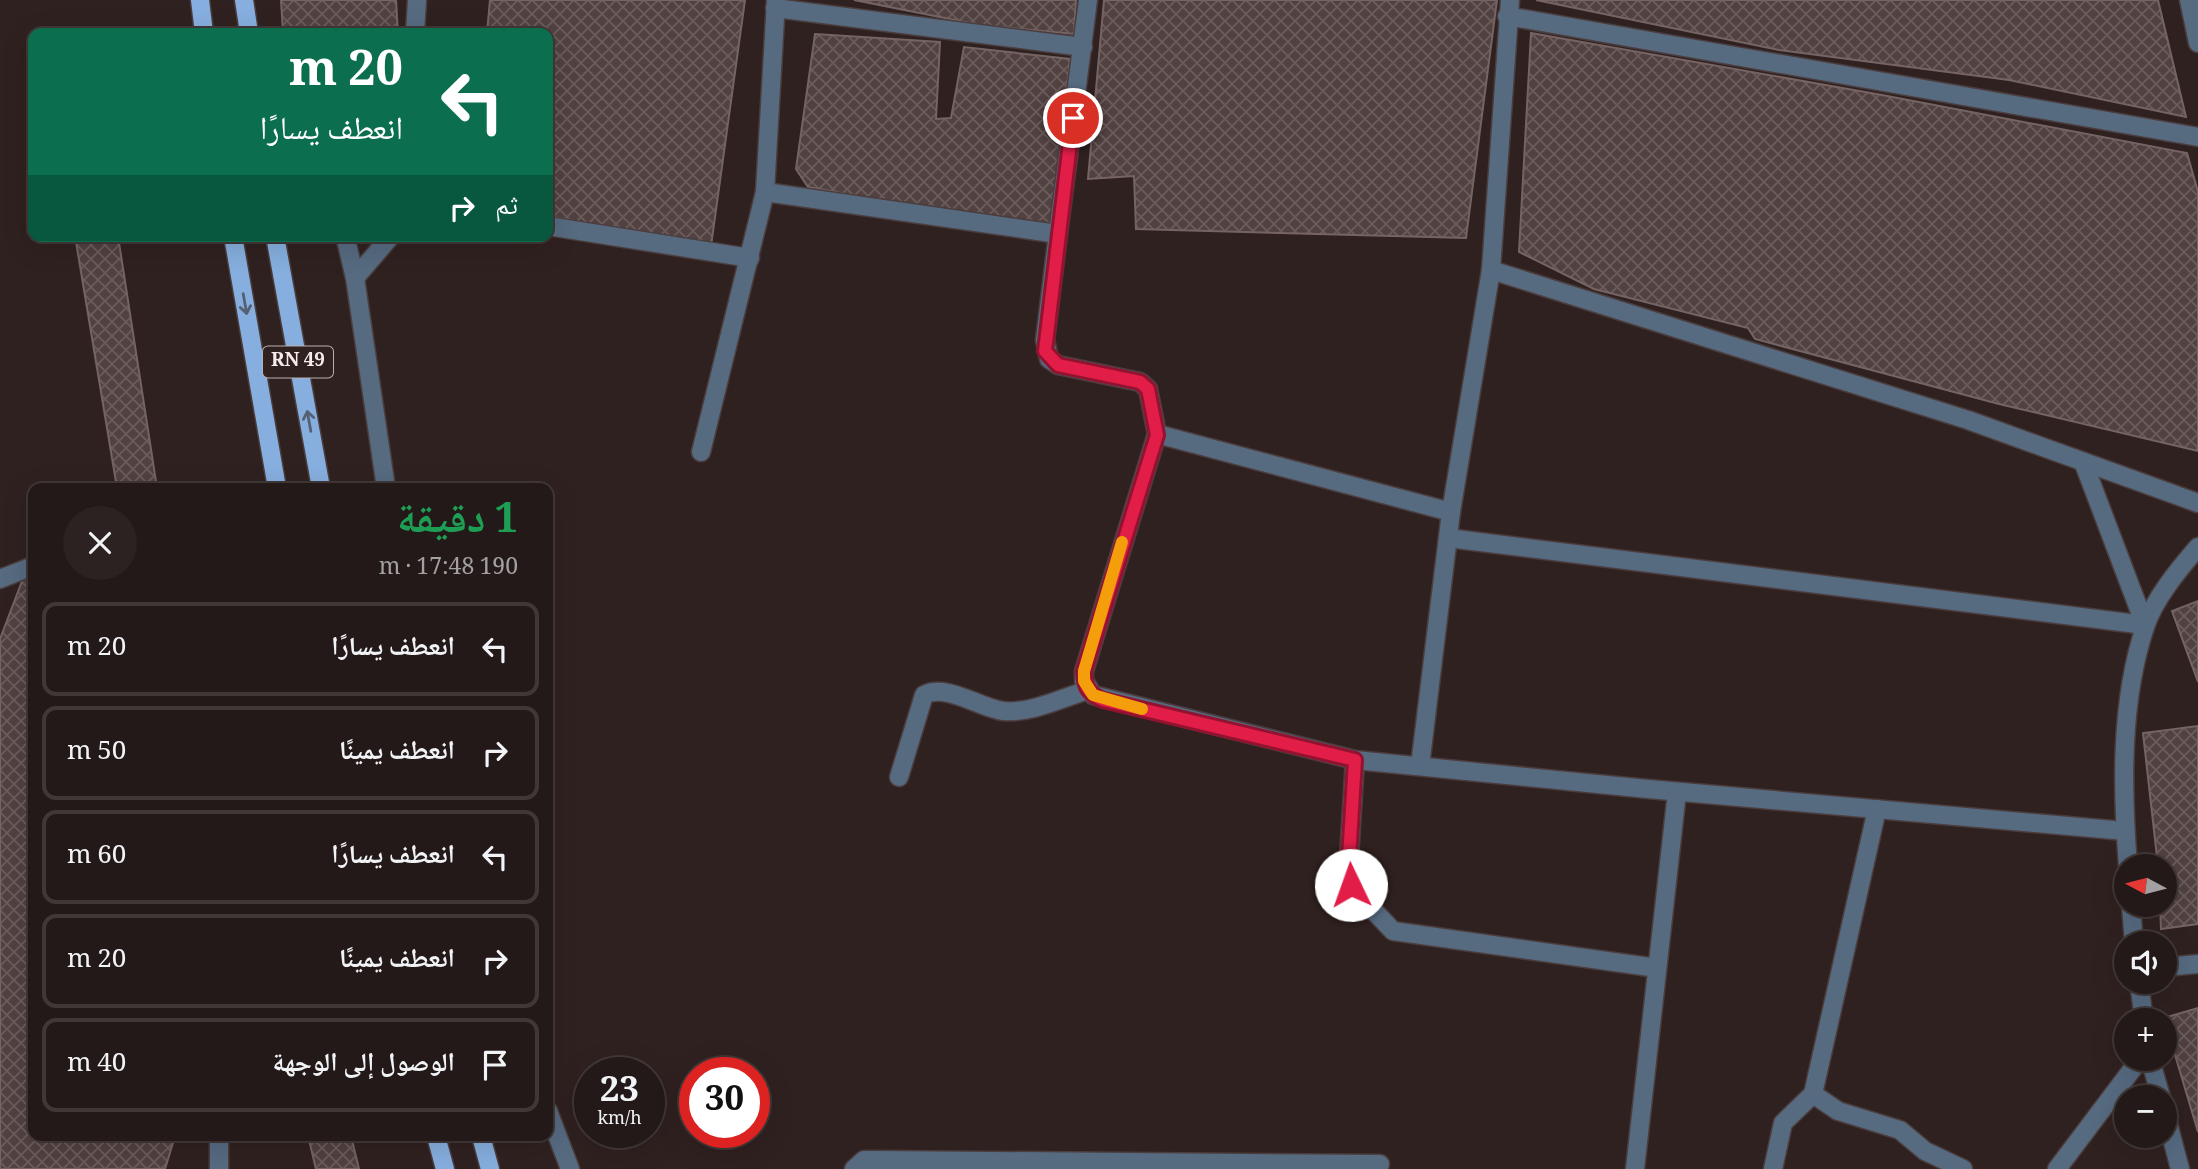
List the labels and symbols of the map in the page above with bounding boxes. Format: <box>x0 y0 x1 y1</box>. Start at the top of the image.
pin <box>1043 88 1103 148</box>
one-way arrow <box>239 292 252 314</box>
road number: RN 49 <box>263 346 333 378</box>
one-way arrow <box>302 410 315 433</box>
position arrow <box>1314 848 1388 922</box>
north arrow <box>2114 854 2177 917</box>
speed limit sign: 30 <box>679 1057 770 1148</box>

